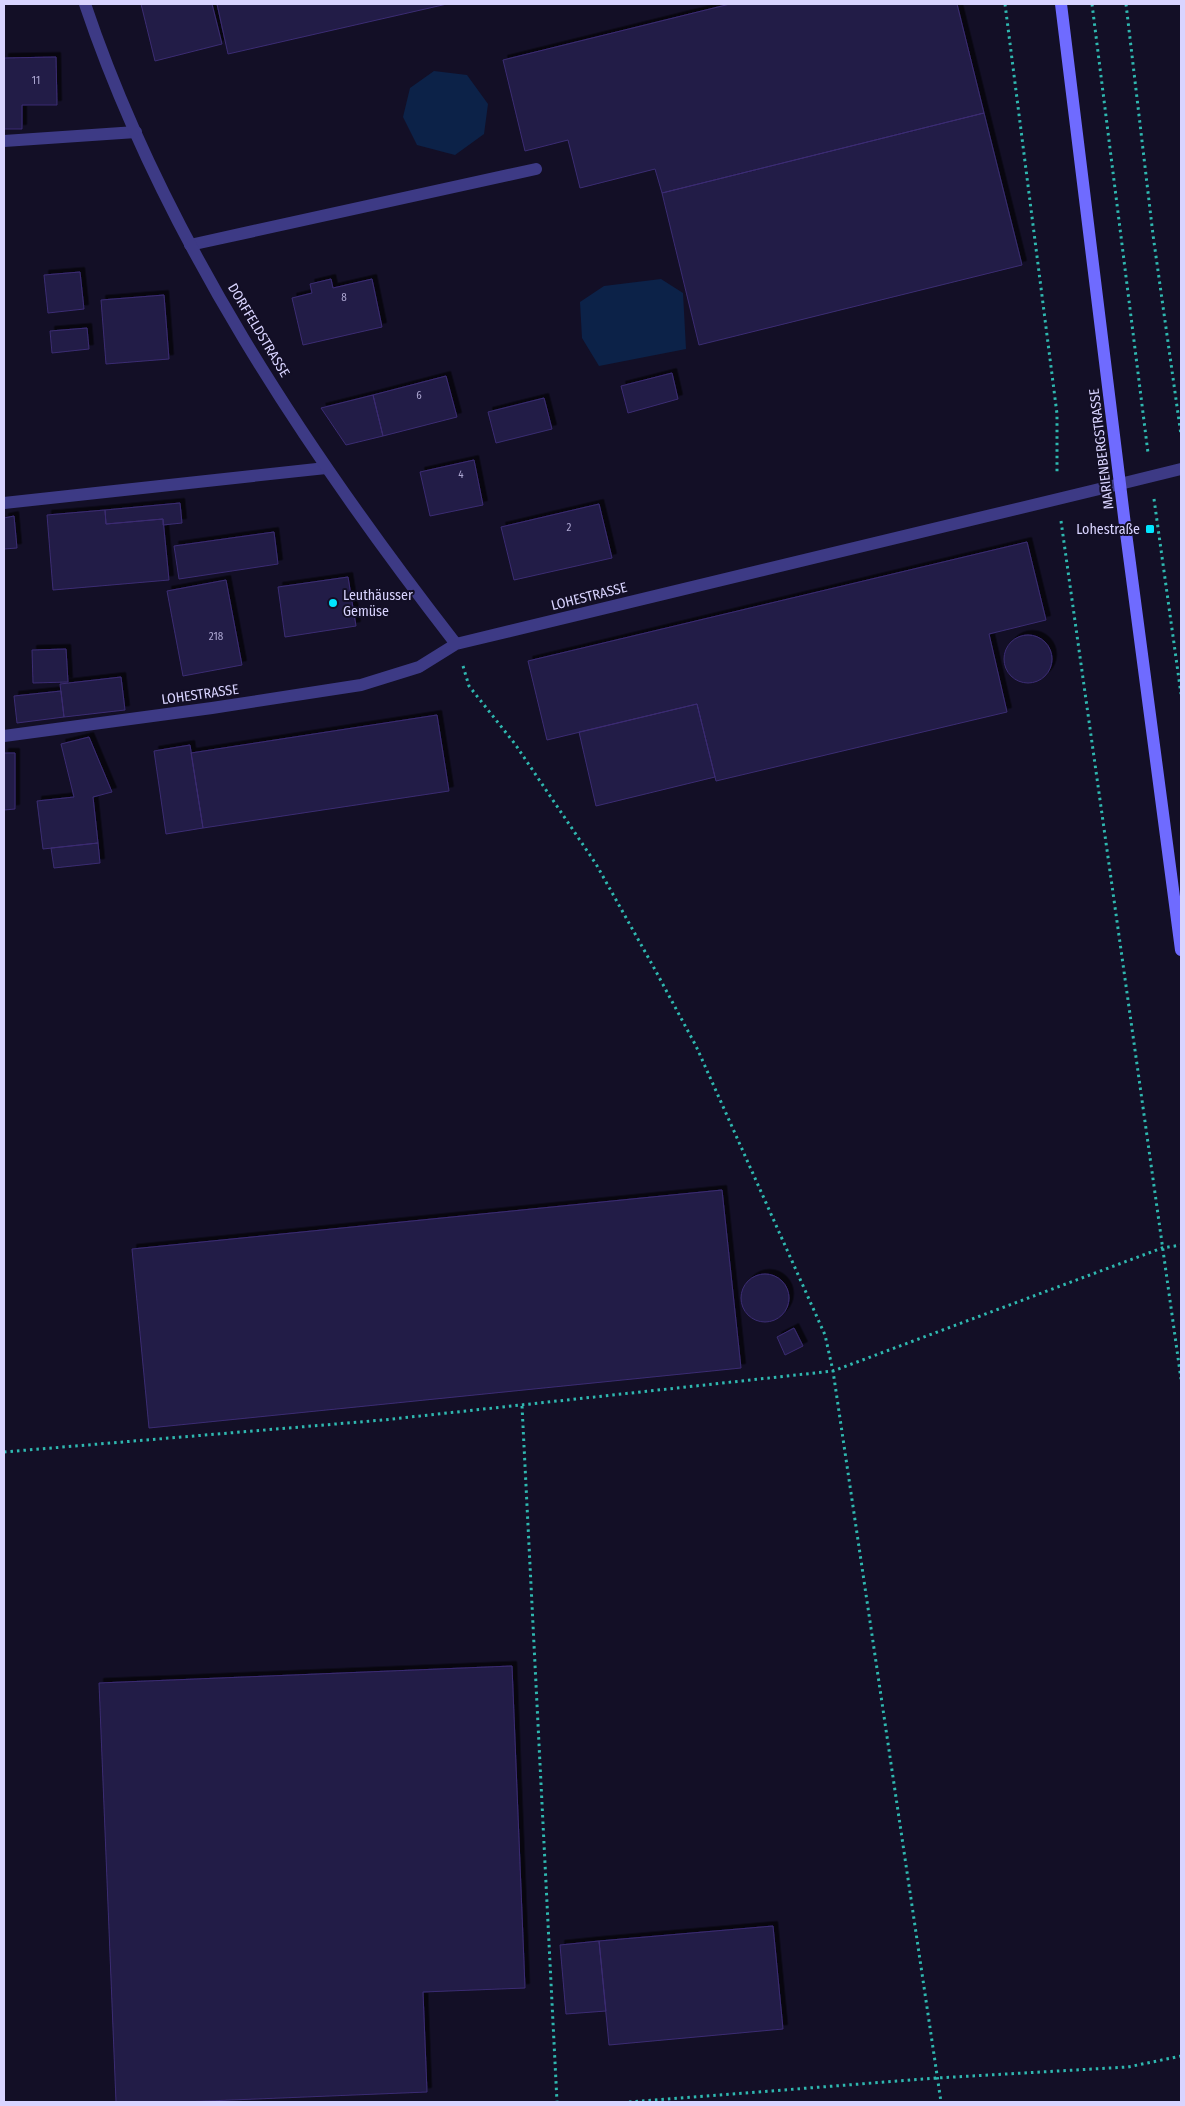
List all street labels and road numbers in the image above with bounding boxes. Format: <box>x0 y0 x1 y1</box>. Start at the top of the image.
street label: DORFFELDSTRASSE <box>224 280 293 380</box>
street label: MARIENBERGSTRASSE <box>1086 387 1117 510</box>
street label: LOHESTRASSE <box>549 579 629 614</box>
street label: LOHESTRASSE <box>160 681 240 708</box>

